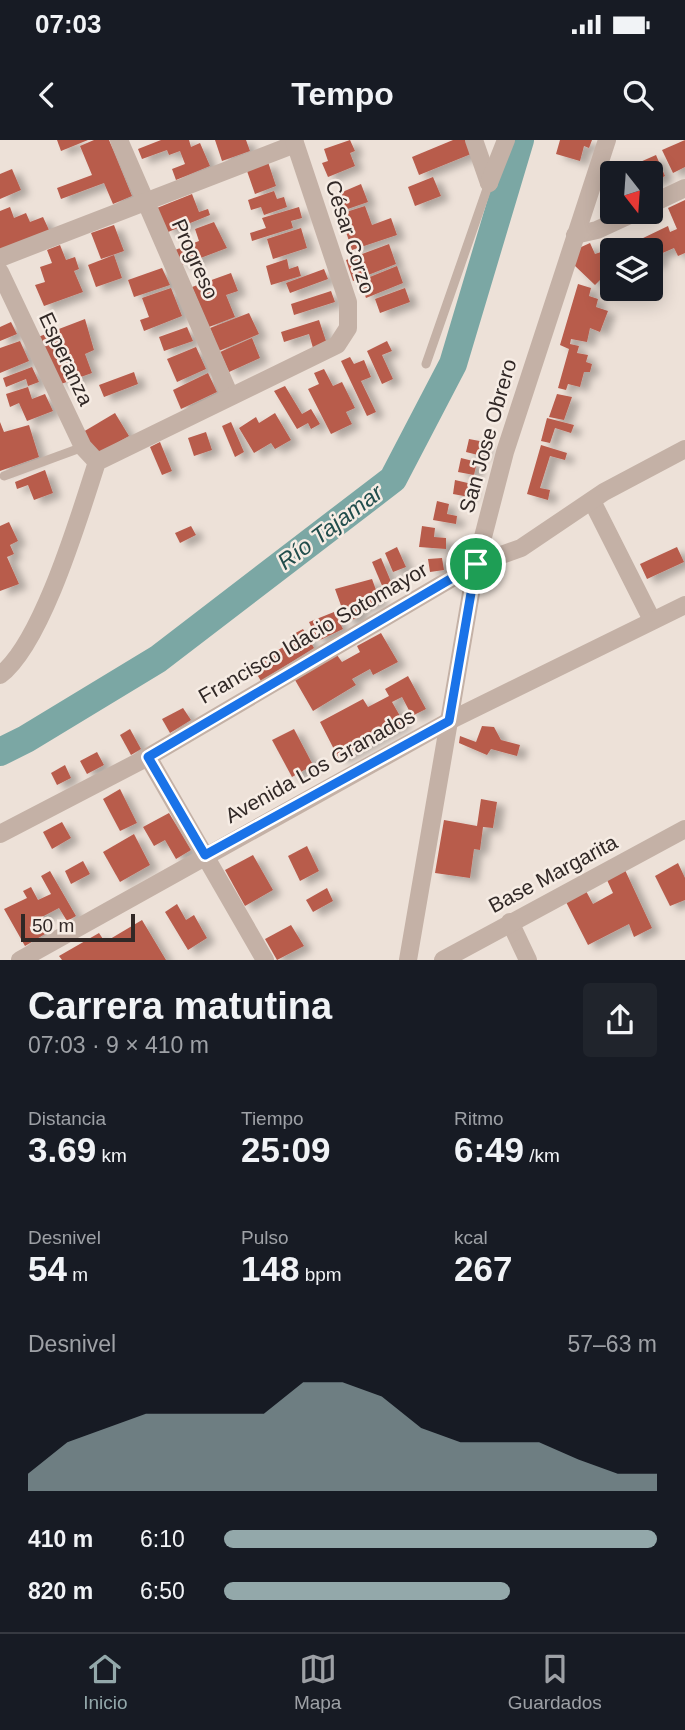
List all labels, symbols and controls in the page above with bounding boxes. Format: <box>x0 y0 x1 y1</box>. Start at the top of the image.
text: 07:03 <box>35 9 102 39</box>
icon: back <box>28 76 66 114</box>
text: Tempo <box>291 76 394 112</box>
icon: search <box>619 76 657 114</box>
north arrow <box>600 161 663 224</box>
map controls <box>600 161 663 301</box>
street label: César Corzo <box>321 177 380 296</box>
street label: Progreso <box>168 215 223 302</box>
button: layers <box>600 238 663 301</box>
street label: Esperanza <box>35 308 98 409</box>
street label: San Jose Obrero <box>455 356 520 515</box>
water label: Río Tajamar <box>272 478 389 575</box>
pin <box>446 534 506 594</box>
icon: arrive <box>457 545 495 583</box>
street label: Francisco Idacio Sotomayor <box>194 558 431 708</box>
street label: Avenida Los Granados <box>221 704 419 827</box>
street label: Base Margarita <box>484 830 621 917</box>
scale bar <box>21 911 135 943</box>
text: 50 m <box>32 915 74 936</box>
button: share <box>583 983 657 1057</box>
text: Carrera matutina <box>28 985 332 1027</box>
text: 07:03 · 9 × 410 m <box>28 1032 209 1058</box>
text: Distancia <box>28 1108 106 1129</box>
text: Tiempo <box>241 1108 304 1129</box>
text: Ritmo <box>454 1108 504 1129</box>
text: 3.69 <box>28 1130 96 1169</box>
text: 25:09 <box>241 1130 331 1169</box>
text: 6:49 <box>454 1130 524 1169</box>
text: km <box>96 1145 127 1166</box>
text: /km <box>524 1145 560 1166</box>
text: Desnivel <box>28 1227 101 1248</box>
text: Pulso <box>241 1227 289 1248</box>
text: kcal <box>454 1227 488 1248</box>
text: 54 <box>28 1249 67 1288</box>
text: 148 <box>241 1249 299 1288</box>
text: 267 <box>454 1249 512 1288</box>
text: m <box>67 1264 88 1285</box>
text: bpm <box>299 1264 342 1285</box>
text: Desnivel <box>28 1331 116 1357</box>
text: 57–63 m <box>567 1331 657 1357</box>
text: 410 m <box>28 1526 93 1552</box>
text: 6:10 <box>140 1526 185 1552</box>
text: 820 m <box>28 1578 93 1604</box>
text: 6:50 <box>140 1578 185 1604</box>
tab: Inicio <box>83 1650 128 1714</box>
tab: Mapa <box>294 1650 341 1714</box>
tab: Guardados <box>508 1650 602 1714</box>

